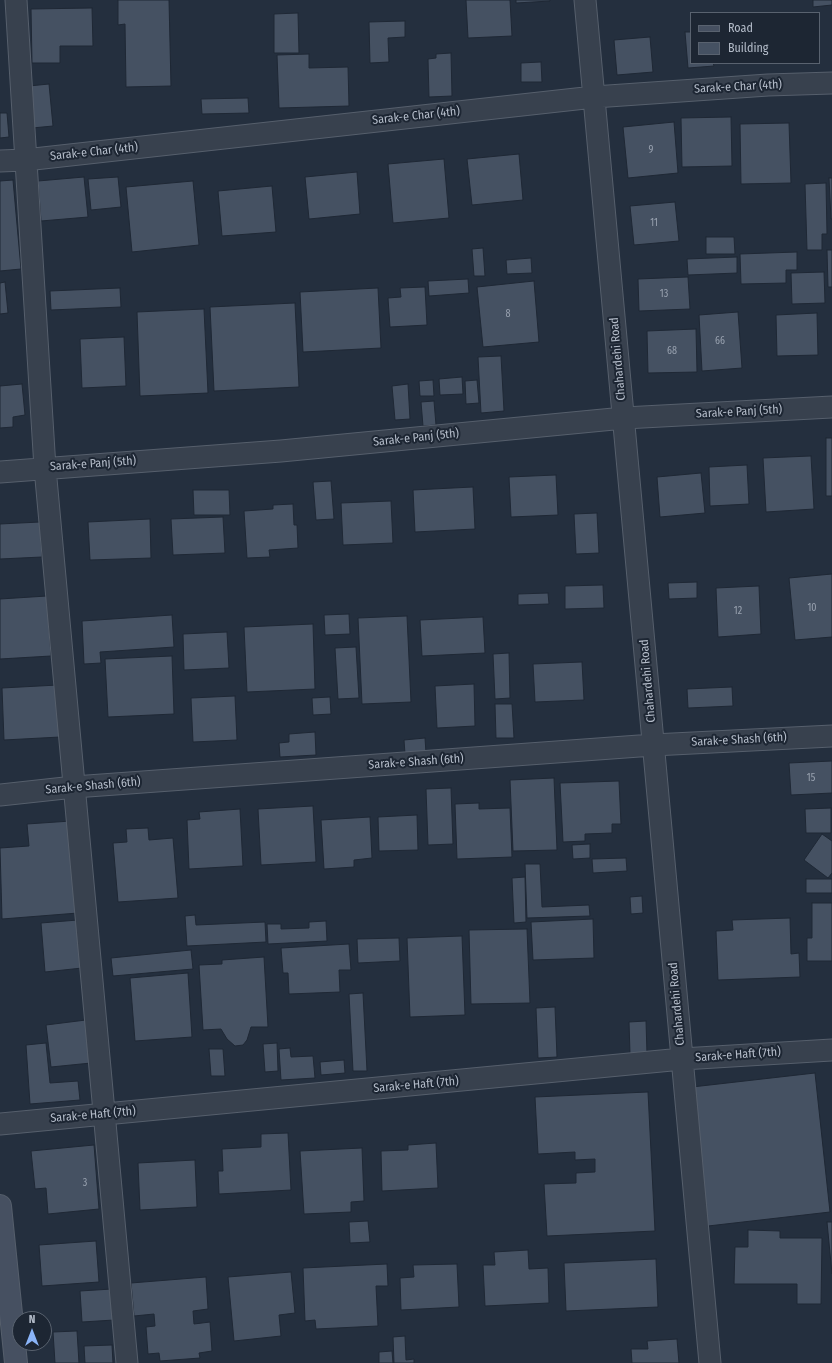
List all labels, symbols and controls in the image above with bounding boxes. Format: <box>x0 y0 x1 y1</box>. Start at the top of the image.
legend <box>690 12 820 64</box>
text: Road <box>728 21 753 35</box>
text: Building <box>728 41 768 55</box>
street label: Sarak-e Char (4th) <box>694 78 782 96</box>
street label: Sarak-e Char (4th) <box>371 104 461 128</box>
street label: Sarak-e Char (4th) <box>49 140 139 164</box>
house number: 9 <box>649 144 653 156</box>
house number: 11 <box>650 217 658 229</box>
house number: 13 <box>660 288 668 300</box>
house number: 8 <box>506 308 510 320</box>
street label: Chahardehi Road <box>607 317 629 401</box>
house number: 66 <box>715 335 725 347</box>
house number: 68 <box>667 345 677 357</box>
street label: Sarak-e Panj (5th) <box>696 403 782 421</box>
street label: Sarak-e Panj (5th) <box>372 426 460 450</box>
street label: Sarak-e Panj (5th) <box>49 454 137 474</box>
house number: 10 <box>807 602 817 614</box>
house number: 12 <box>734 605 742 617</box>
street label: Chahardehi Road <box>637 639 659 723</box>
street label: Sarak-e Shash (6th) <box>691 730 787 750</box>
street label: Sarak-e Shash (6th) <box>368 751 464 773</box>
house number: 15 <box>807 772 815 784</box>
street label: Sarak-e Shash (6th) <box>45 775 141 797</box>
street label: Chahardehi Road <box>666 962 688 1046</box>
street label: Sarak-e Haft (7th) <box>695 1045 781 1065</box>
street label: Sarak-e Haft (7th) <box>373 1074 459 1096</box>
street label: Sarak-e Haft (7th) <box>50 1104 136 1126</box>
house number: 3 <box>83 1177 87 1189</box>
north arrow <box>12 1311 52 1351</box>
text: N <box>29 1313 35 1326</box>

